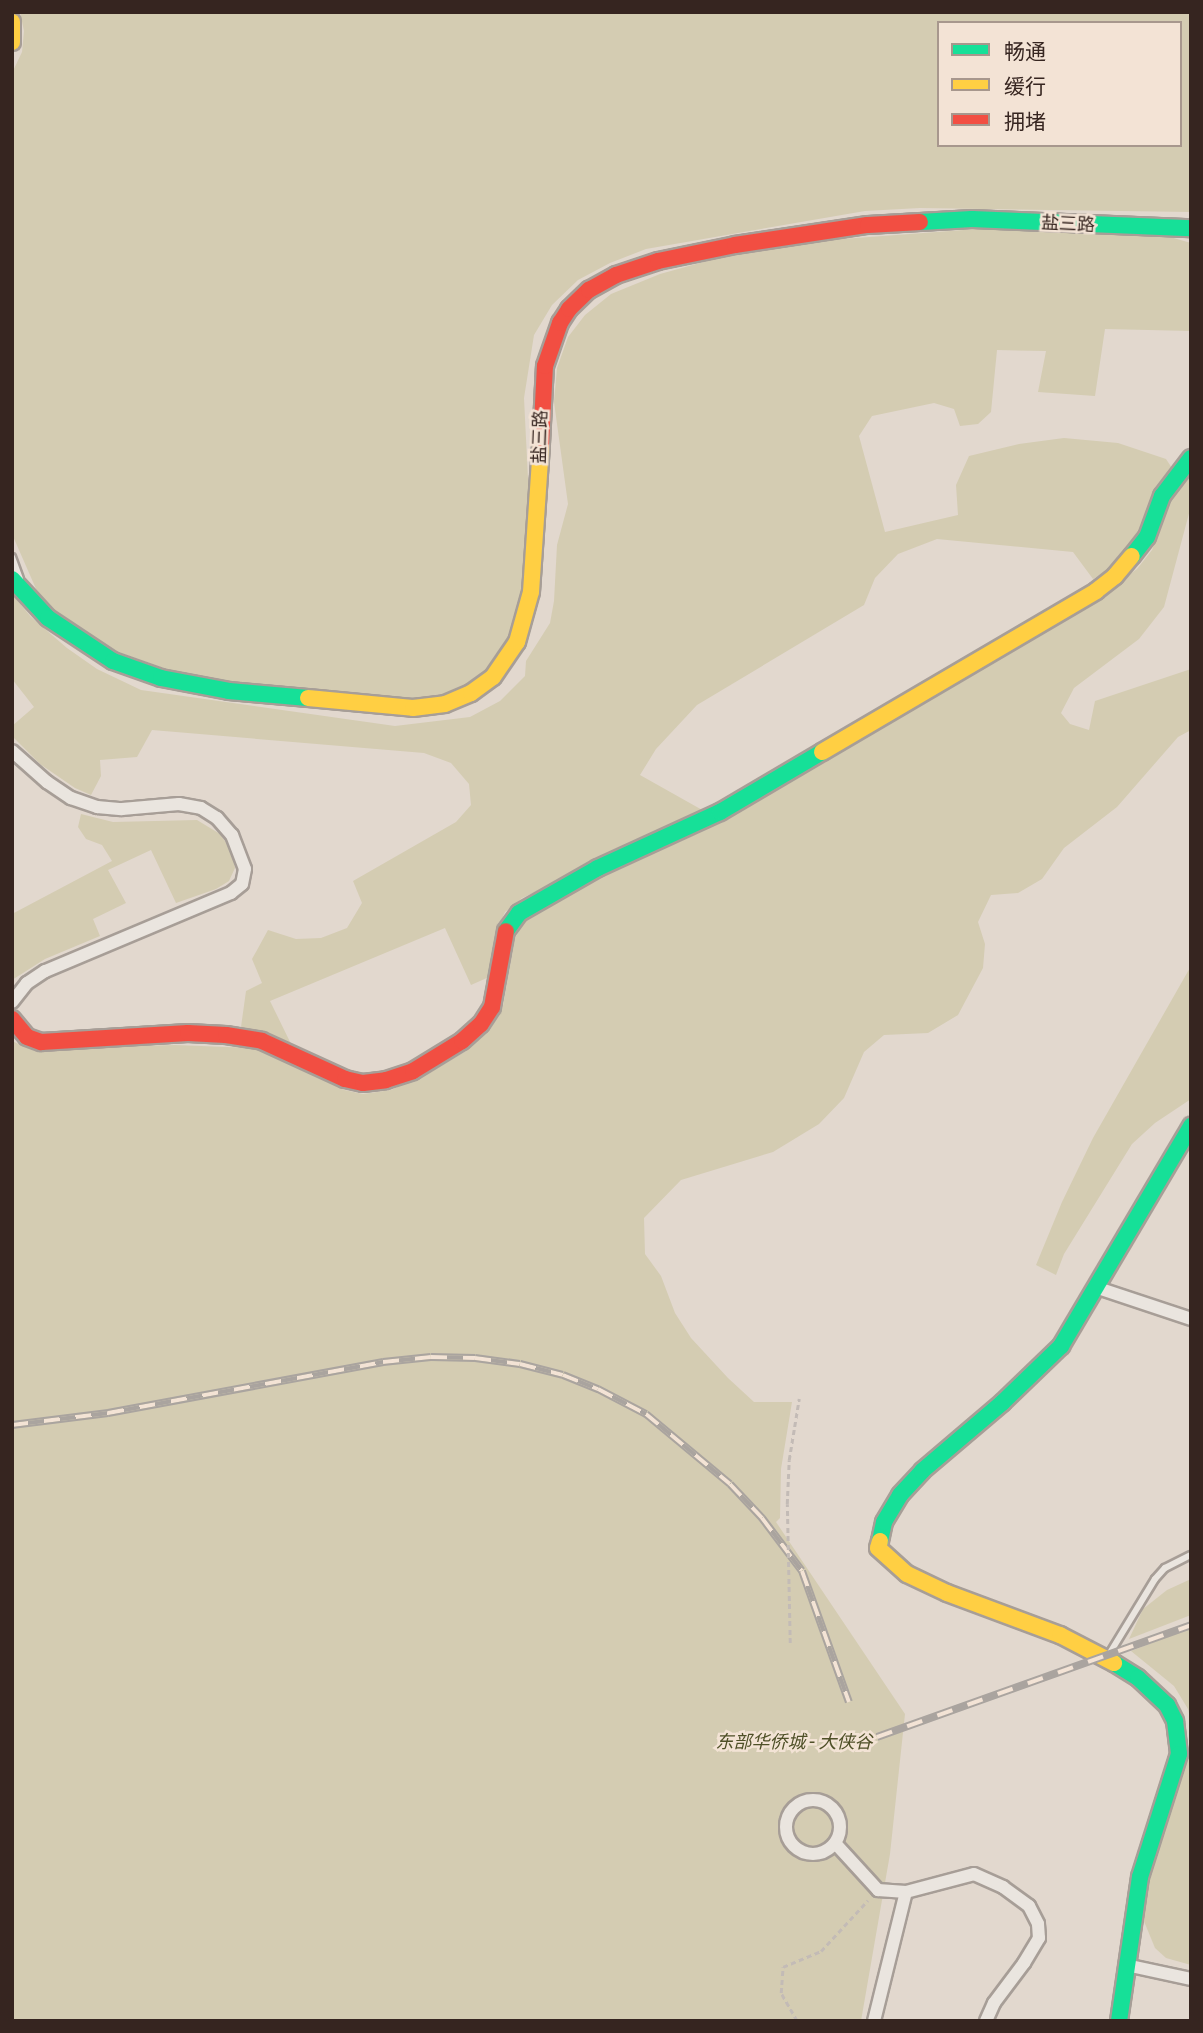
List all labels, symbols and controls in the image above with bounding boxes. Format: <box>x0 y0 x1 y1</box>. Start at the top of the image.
legend <box>937 21 1182 147</box>
text: 畅通 <box>1004 34 1046 65</box>
text: 缓行 <box>1004 69 1046 100</box>
text: 拥堵 <box>1004 104 1046 135</box>
street label: 盐三路 <box>1040 211 1096 235</box>
street label: 盐三路 <box>527 410 551 464</box>
park label: 东部华侨城 - 大侠谷 <box>715 1730 873 1752</box>

